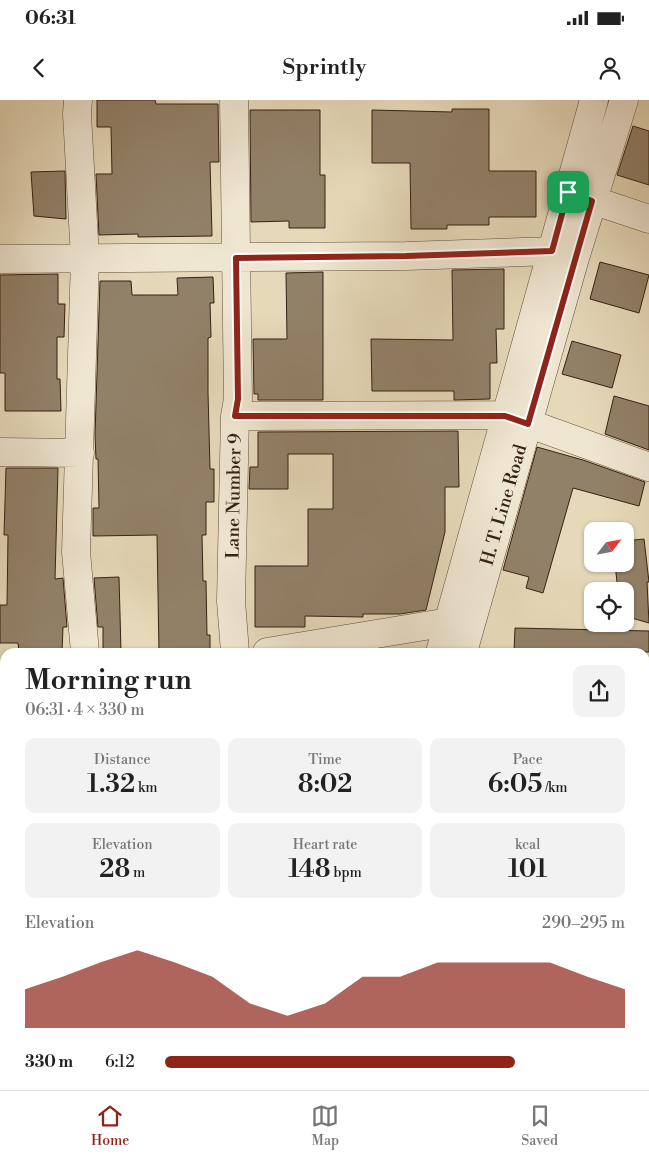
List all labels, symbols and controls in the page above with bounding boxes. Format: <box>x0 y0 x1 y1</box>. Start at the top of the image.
text: 06:31 <box>25 6 76 30</box>
icon: back <box>25 54 53 82</box>
text: Sprintly <box>283 54 366 81</box>
icon: person <box>596 54 624 82</box>
pin <box>547 171 589 213</box>
icon: arrive <box>554 178 582 206</box>
street label: Lane Number 9 <box>221 433 247 559</box>
street label: H. T. Line Road <box>476 441 532 568</box>
north arrow <box>584 522 634 572</box>
map controls <box>584 522 634 632</box>
button: locate <box>584 582 634 632</box>
text: Morning run <box>25 663 192 698</box>
button: share <box>573 665 625 717</box>
text: 06:31 · 4 × 330 m <box>25 700 144 720</box>
text: Distance <box>94 751 151 769</box>
text: Time <box>308 751 342 769</box>
text: Pace <box>513 751 543 769</box>
text: 1.32 <box>87 769 135 800</box>
text: 8:02 <box>298 769 352 800</box>
text: 6:05 <box>488 769 542 800</box>
text: km <box>135 779 158 797</box>
text: /km <box>542 779 568 797</box>
text: Elevation <box>92 836 153 854</box>
text: Heart rate <box>293 836 357 854</box>
text: kcal <box>515 836 540 854</box>
text: 28 <box>99 854 130 885</box>
text: 148 <box>288 854 331 885</box>
text: 101 <box>508 854 547 885</box>
text: m <box>130 864 145 882</box>
text: bpm <box>331 864 362 882</box>
text: Elevation <box>25 913 94 933</box>
text: 290–295 m <box>542 913 625 933</box>
text: 330 m <box>25 1052 73 1072</box>
text: 6:12 <box>105 1052 135 1072</box>
tab: Home <box>91 1102 129 1150</box>
tab: Map <box>311 1102 339 1150</box>
tab: Saved <box>521 1102 558 1150</box>

